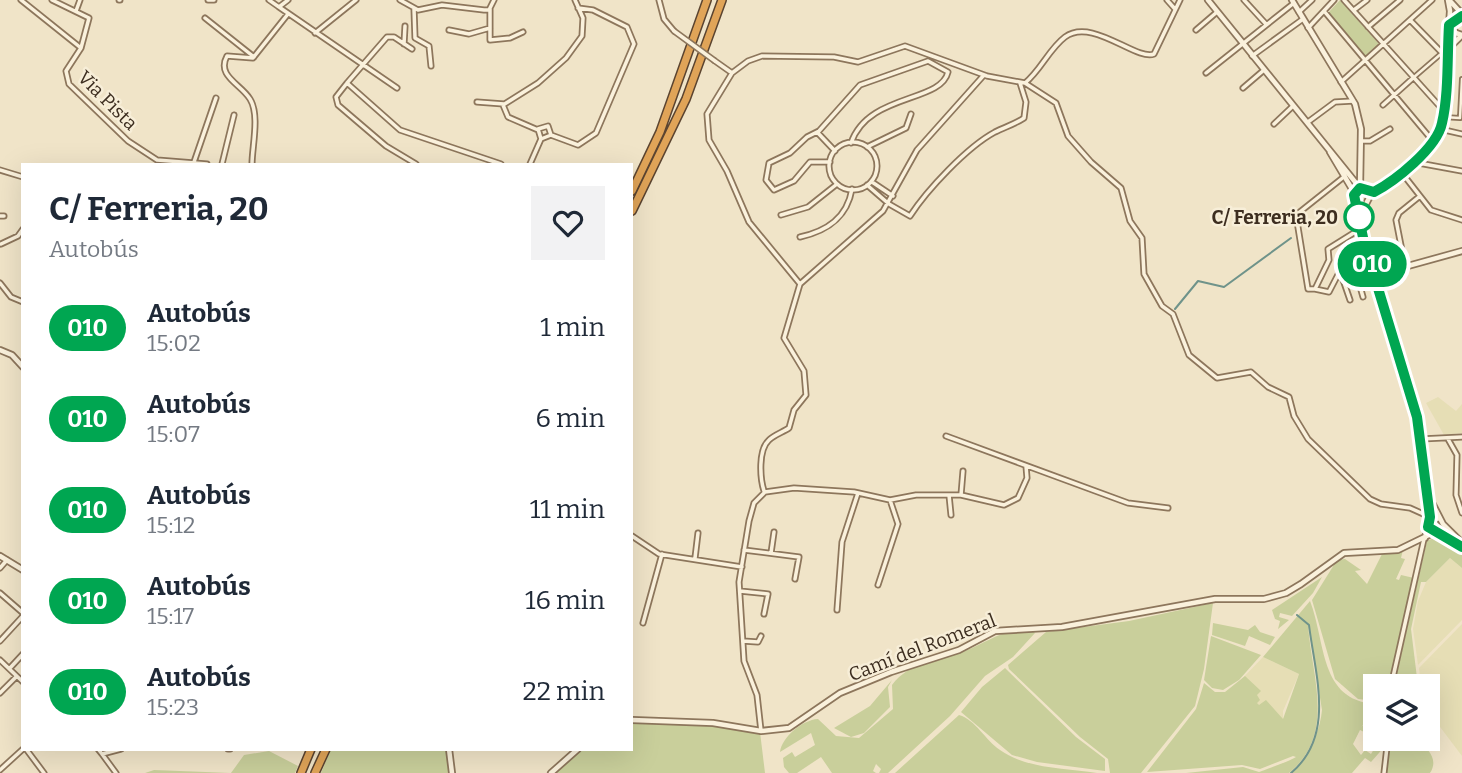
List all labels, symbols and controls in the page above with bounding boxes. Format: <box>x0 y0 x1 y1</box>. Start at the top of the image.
street label: Via Pista <box>73 66 143 135</box>
button: heart <box>531 186 605 260</box>
text: C/ Ferreria, 20 <box>49 189 269 229</box>
marker: C/ Ferreria, 20 <box>1344 202 1374 232</box>
place label: C/ Ferreria, 20 <box>1212 206 1338 229</box>
text: Autobús <box>49 235 139 263</box>
line badge: 010 <box>1332 241 1412 287</box>
text: 010 <box>1352 250 1392 278</box>
text: Autobús <box>147 298 251 329</box>
text: 1 min <box>540 312 605 343</box>
text: 010 <box>67 314 108 342</box>
text: 15:02 <box>147 329 201 357</box>
text: Autobús <box>147 389 251 420</box>
text: 6 min <box>536 403 605 434</box>
text: 010 <box>67 405 108 433</box>
text: 15:07 <box>147 420 200 448</box>
text: Autobús <box>147 480 251 511</box>
text: 11 min <box>530 494 605 525</box>
text: 010 <box>67 496 108 524</box>
text: 15:12 <box>147 511 195 539</box>
text: Autobús <box>147 571 251 602</box>
text: 16 min <box>525 585 605 616</box>
text: 010 <box>67 587 108 615</box>
text: 15:17 <box>147 602 194 630</box>
street label: Camí del Romeral <box>845 609 999 686</box>
text: Autobús <box>147 662 251 693</box>
map controls <box>1363 674 1440 751</box>
button: layers <box>1363 674 1440 751</box>
text: 22 min <box>523 676 605 707</box>
text: 010 <box>67 678 108 706</box>
text: 15:23 <box>147 693 199 721</box>

